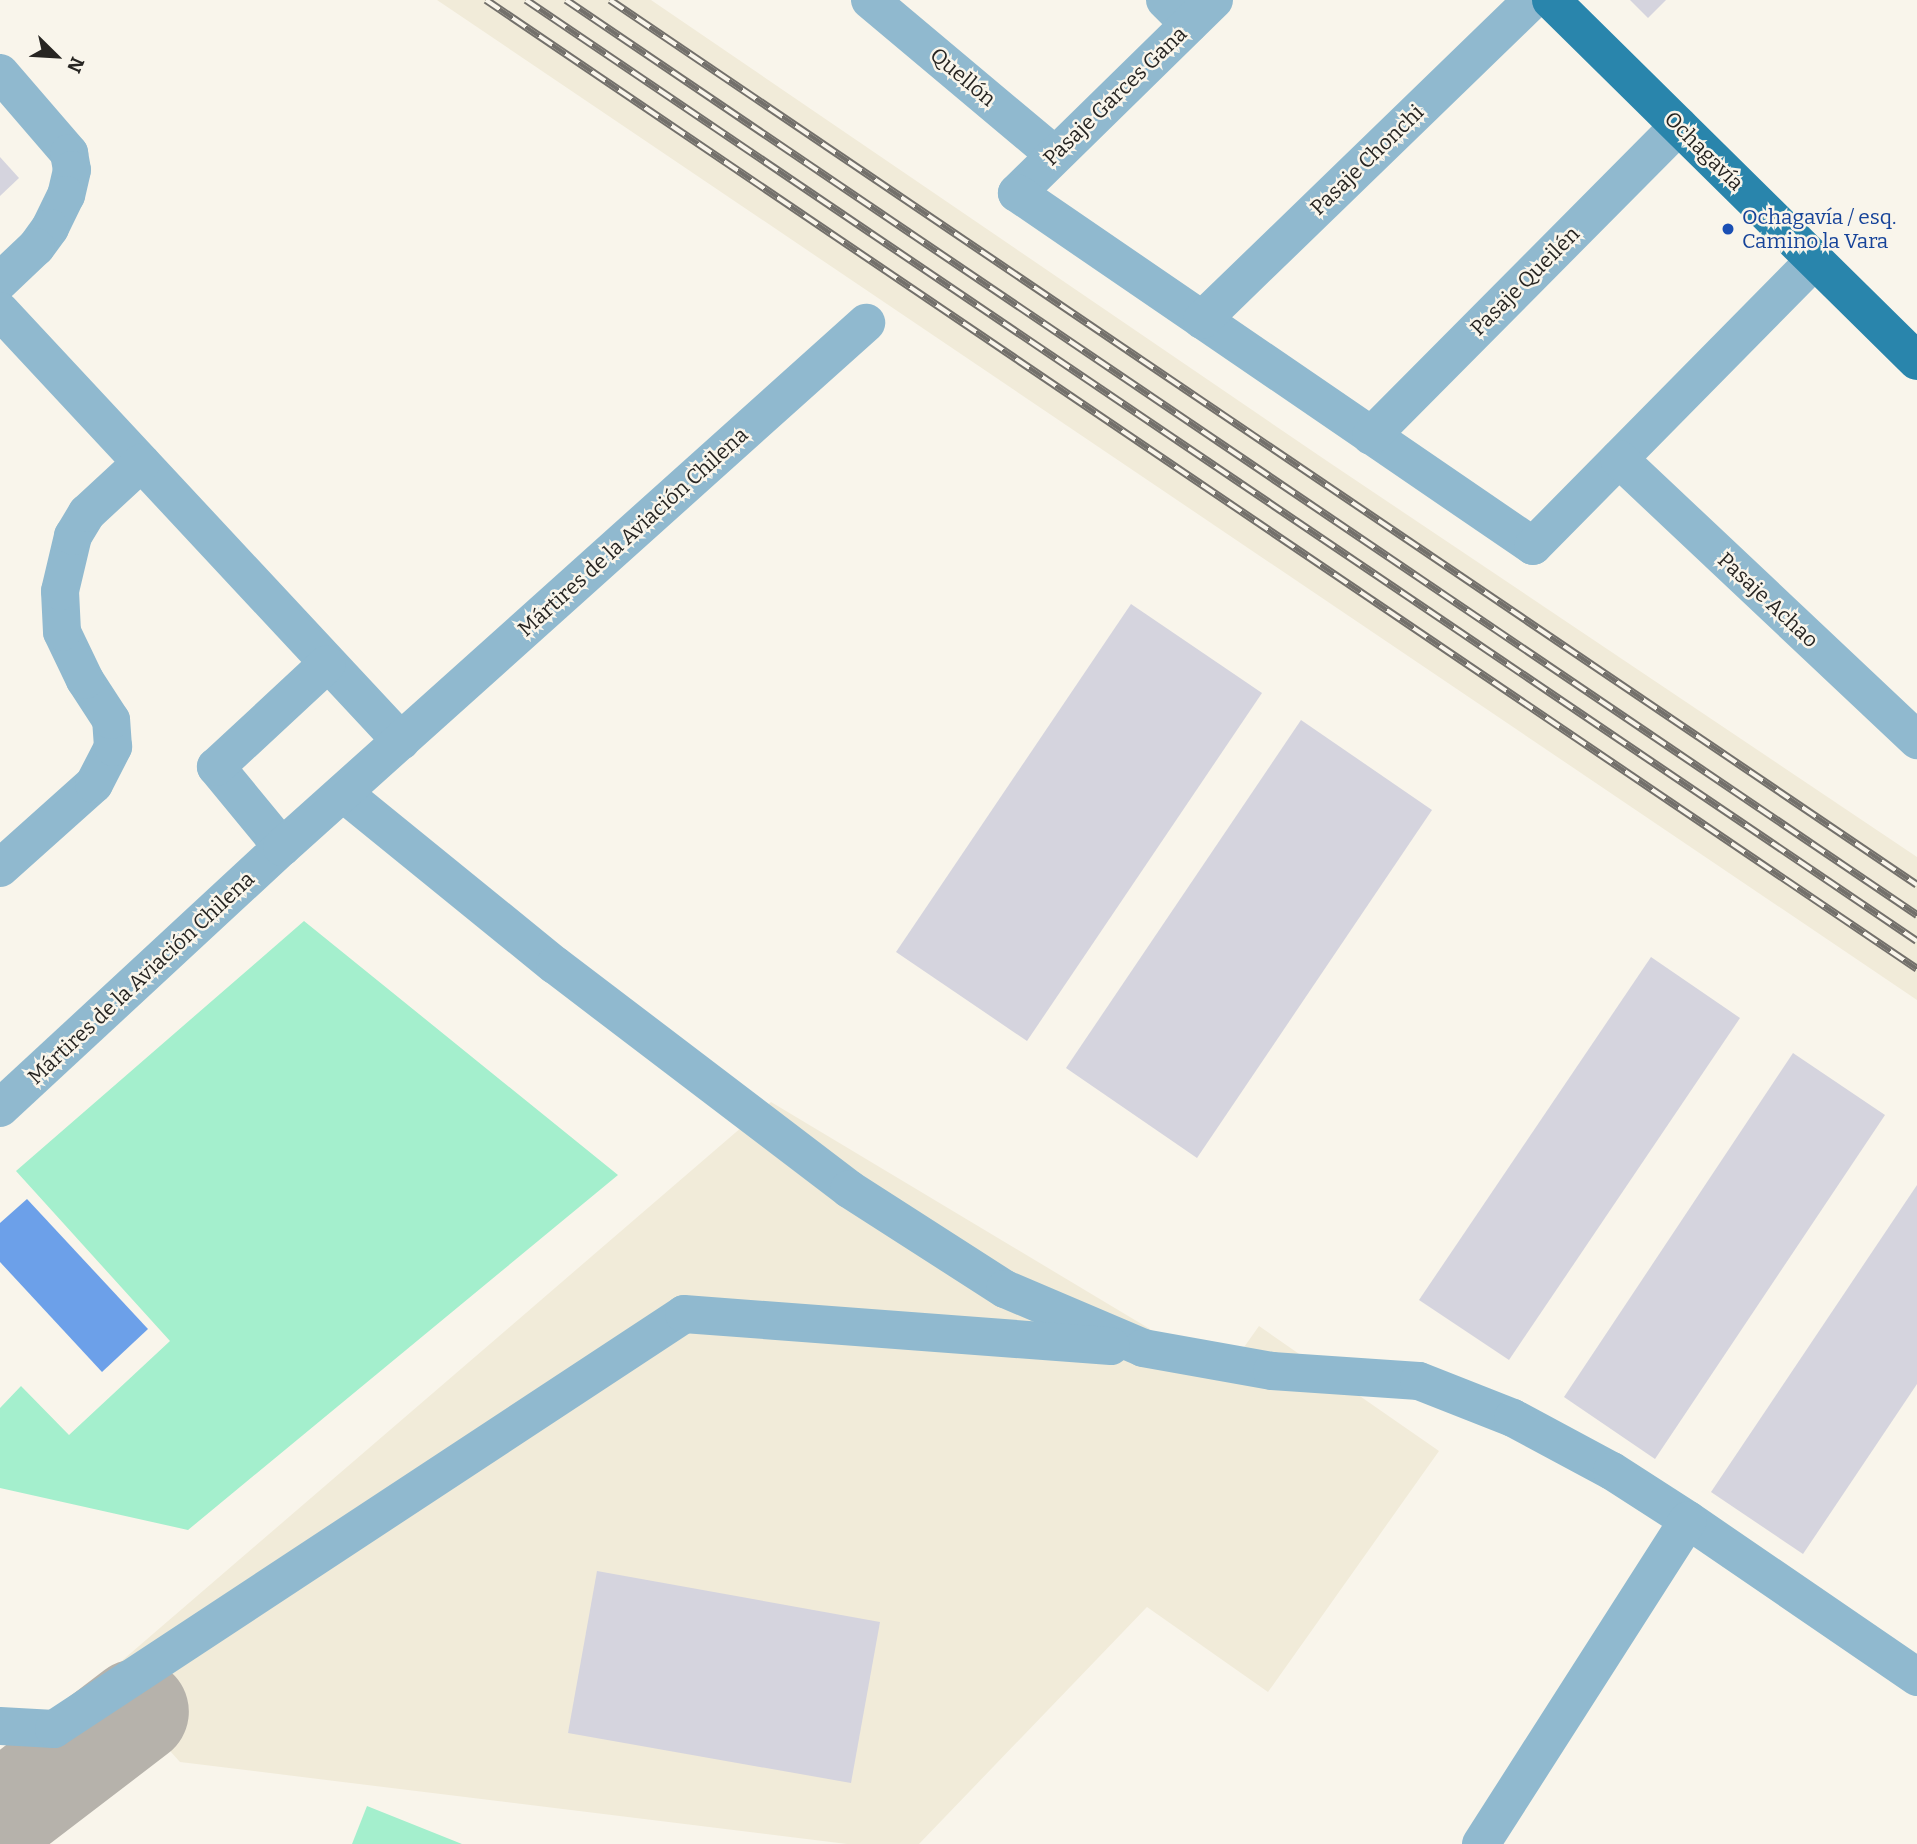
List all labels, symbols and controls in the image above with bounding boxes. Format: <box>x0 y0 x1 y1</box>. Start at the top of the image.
north arrow <box>21 21 91 91</box>
street label: Pasaje Garces Gana <box>1038 21 1192 171</box>
street label: Quellón <box>925 42 1001 112</box>
text: N <box>62 53 89 76</box>
street label: Pasaje Chonchi <box>1305 100 1429 220</box>
street label: Ochagavía <box>1659 106 1749 196</box>
place label: Ochagavía / esq. Camino la Vara <box>1742 204 1896 254</box>
street label: Pasaje Queilén <box>1465 221 1585 341</box>
marker: Ochagavía / esq. Camino la Vara <box>1720 221 1736 237</box>
street label: Mártires de la Aviación Chilena <box>513 422 753 642</box>
street label: Pasaje Achao <box>1713 547 1823 653</box>
street label: Mártires de la Aviación Chilena <box>23 866 259 1090</box>

